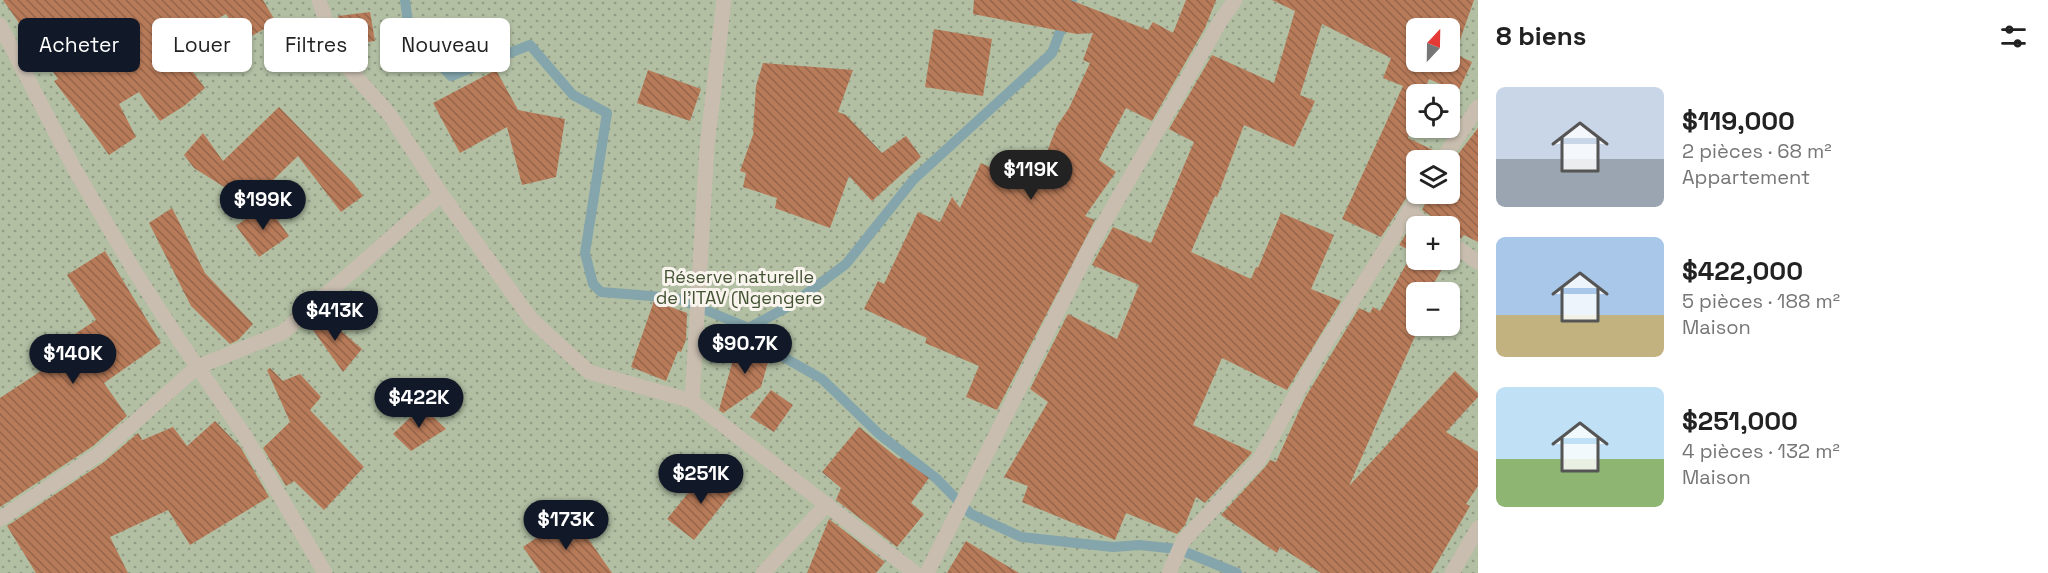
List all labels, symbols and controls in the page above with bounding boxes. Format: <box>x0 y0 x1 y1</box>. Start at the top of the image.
chip: Acheter <box>18 18 140 72</box>
chip: Louer <box>152 18 252 72</box>
chip: Filtres <box>264 18 368 72</box>
chip: Nouveau <box>380 18 510 72</box>
north arrow <box>1406 18 1460 72</box>
map controls <box>1406 18 1460 336</box>
text: 8 biens <box>1496 19 1586 53</box>
icon: filters <box>1997 20 2030 53</box>
button: locate <box>1406 84 1460 138</box>
text: $119,000 <box>1682 104 1795 138</box>
icon: home <box>1544 111 1616 183</box>
text: 2 pièces · 68 m² <box>1682 138 1832 164</box>
pin: $119K <box>989 150 1073 201</box>
button: layers <box>1406 150 1460 204</box>
text: $119K <box>1003 156 1059 182</box>
text: Appartement <box>1682 164 1810 190</box>
pin: $199K <box>221 180 305 231</box>
text: $199K <box>234 186 292 212</box>
button: + <box>1406 216 1460 270</box>
text: $422,000 <box>1682 254 1803 288</box>
icon: home <box>1544 261 1616 333</box>
park label: Réserve naturelle de l'ITAV (Ngengere <box>656 265 822 309</box>
button: − <box>1406 282 1460 336</box>
text: 5 pièces · 188 m² <box>1682 288 1840 314</box>
pin: $413K <box>293 291 377 342</box>
text: $413K <box>306 297 364 323</box>
text: Maison <box>1682 314 1751 340</box>
pin: $90.7K <box>696 324 794 375</box>
text: $90.7K <box>712 330 778 356</box>
pin: $140K <box>31 334 115 385</box>
text: $140K <box>43 340 103 366</box>
pin: $422K <box>377 378 461 429</box>
text: $422K <box>388 384 450 410</box>
text: $251,000 <box>1682 404 1798 438</box>
icon: home <box>1544 411 1616 483</box>
text: 4 pièces · 132 m² <box>1682 438 1840 464</box>
pin: $251K <box>659 454 743 505</box>
text: $251K <box>672 460 730 486</box>
text: Maison <box>1682 464 1751 490</box>
pin: $173K <box>524 500 608 551</box>
text: $173K <box>538 506 594 532</box>

